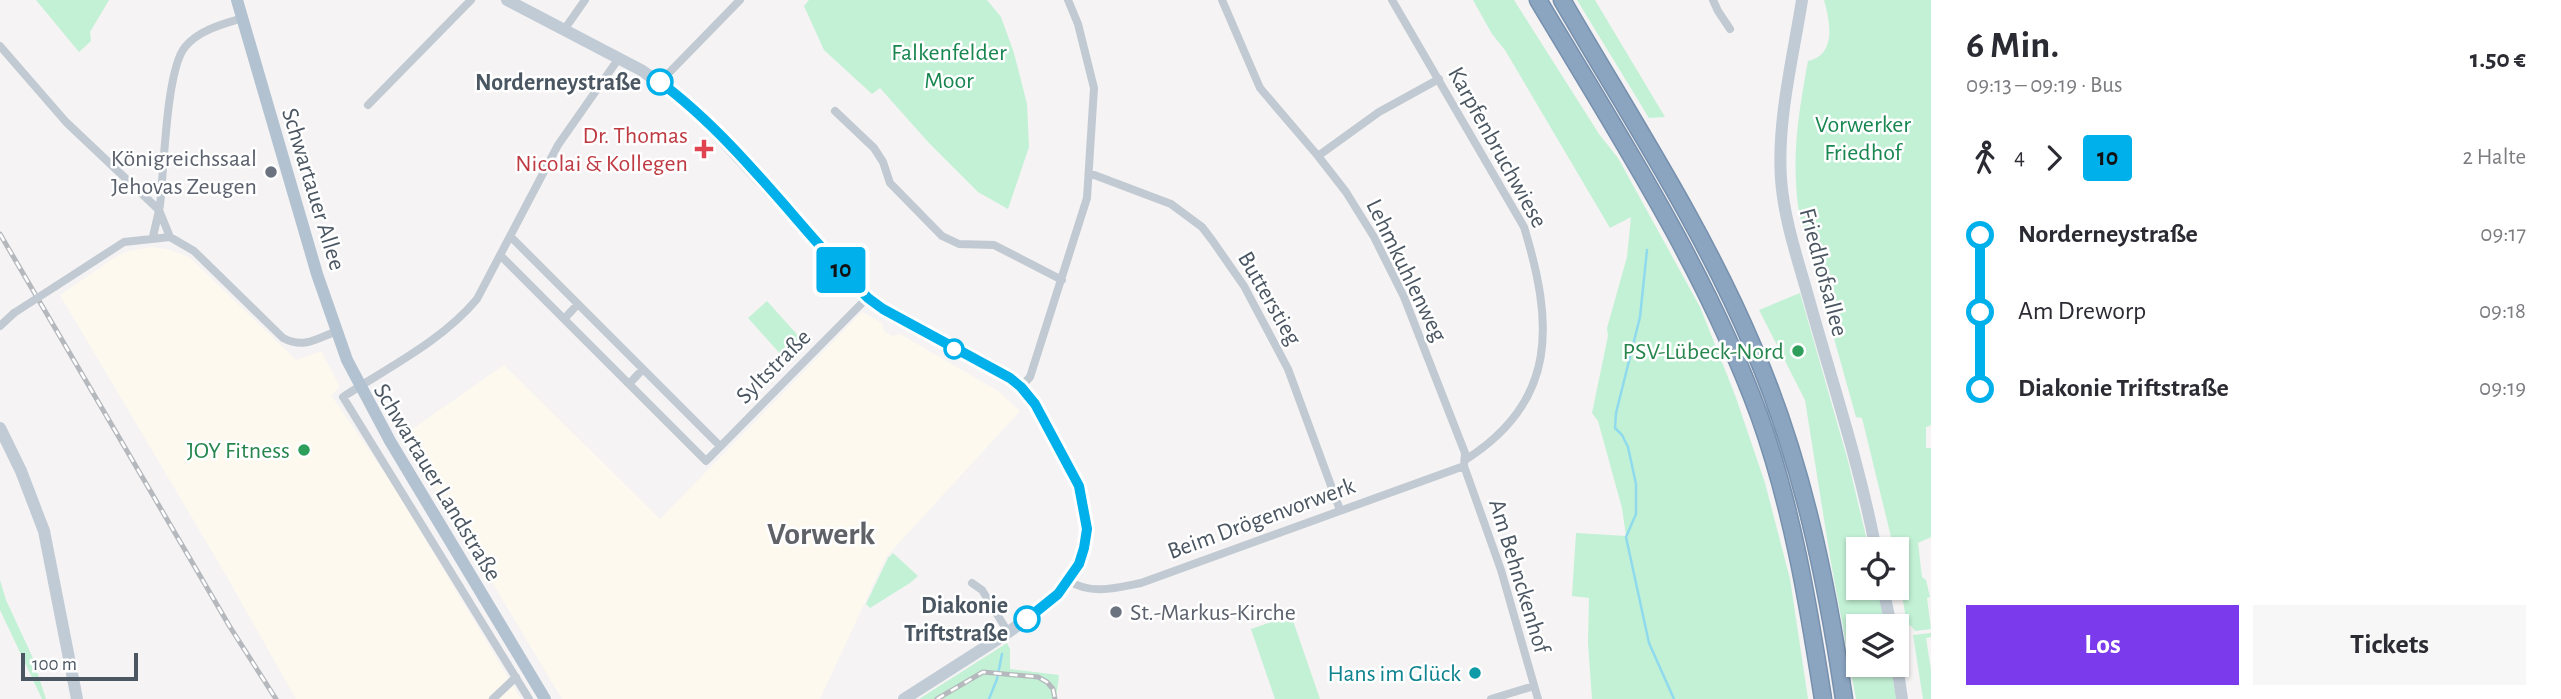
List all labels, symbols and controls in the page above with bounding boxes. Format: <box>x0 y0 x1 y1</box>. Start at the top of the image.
text: 6 Min. <box>1966 27 2059 65</box>
park label: Falkenfelder Moor <box>891 41 1007 93</box>
text: 1.50 € <box>2470 46 2526 72</box>
street label: Karpfenbruchwiese <box>1443 63 1551 232</box>
marker: Norderneystraße <box>647 69 673 95</box>
place label: Norderneystraße <box>475 71 641 95</box>
text: 09:13 – 09:19 · Bus <box>1966 74 2123 97</box>
street label: Schwartauer Allee <box>277 105 349 273</box>
park label: Vorwerker Friedhof <box>1815 113 1911 165</box>
place label: Dr. Thomas Nicolai & Kollegen <box>515 124 688 176</box>
marker: Dr. Thomas Nicolai & Kollegen <box>694 139 714 159</box>
icon: walk <box>1966 139 2004 177</box>
icon: forward <box>2035 139 2073 177</box>
text: 4 <box>2014 146 2025 169</box>
text: 10 <box>2097 146 2118 170</box>
text: 2 Halte <box>2463 146 2526 169</box>
place label: Königreichssaal Jehovas Zeugen <box>111 147 257 199</box>
marker: Königreichssaal Jehovas Zeugen <box>263 164 279 180</box>
street label: Lehmkuhlenweg <box>1361 195 1451 346</box>
street label: Friedhofsallee <box>1794 206 1852 339</box>
text: Norderneystraße <box>2018 221 2198 247</box>
text: 09:17 <box>2480 223 2526 246</box>
line badge: 10 <box>810 247 872 293</box>
street label: Butterstieg <box>1233 248 1306 350</box>
text: 10 <box>830 258 852 282</box>
text: Am Dreworp <box>2018 298 2146 324</box>
text: 09:18 <box>2479 300 2526 323</box>
street label: Syltstraße <box>732 325 815 408</box>
unlabelled marker <box>944 339 964 359</box>
place label: PSV-Lübeck-Nord <box>1623 340 1784 364</box>
marker: PSV-Lübeck-Nord <box>1790 343 1806 359</box>
text: Diakonie Triftstraße <box>2018 375 2229 401</box>
text: 09:19 <box>2479 377 2526 400</box>
street label: Schwartauer Landstraße <box>369 380 505 585</box>
place label: JOY Fitness <box>187 439 290 463</box>
marker: JOY Fitness <box>296 442 312 458</box>
street label: Beim Drögenvorwerk <box>1164 474 1358 564</box>
street label: Am Behnckenhof <box>1484 497 1554 658</box>
district label: Vorwerk <box>767 518 875 550</box>
map controls <box>1846 537 1909 677</box>
button: locate <box>1846 537 1909 600</box>
place label: Diakonie Triftstraße <box>904 594 1008 646</box>
place label: St.-Markus-Kirche <box>1130 601 1296 625</box>
marker: St.-Markus-Kirche <box>1108 604 1124 620</box>
button: Los <box>1966 605 2239 685</box>
button: Tickets <box>2253 605 2526 685</box>
marker: Diakonie Triftstraße <box>1014 606 1040 632</box>
button: layers <box>1846 614 1909 677</box>
scale bar <box>21 650 138 682</box>
text: 100 m <box>32 655 77 674</box>
place label: Hans im Glück <box>1328 662 1461 686</box>
marker: Hans im Glück <box>1467 665 1483 681</box>

